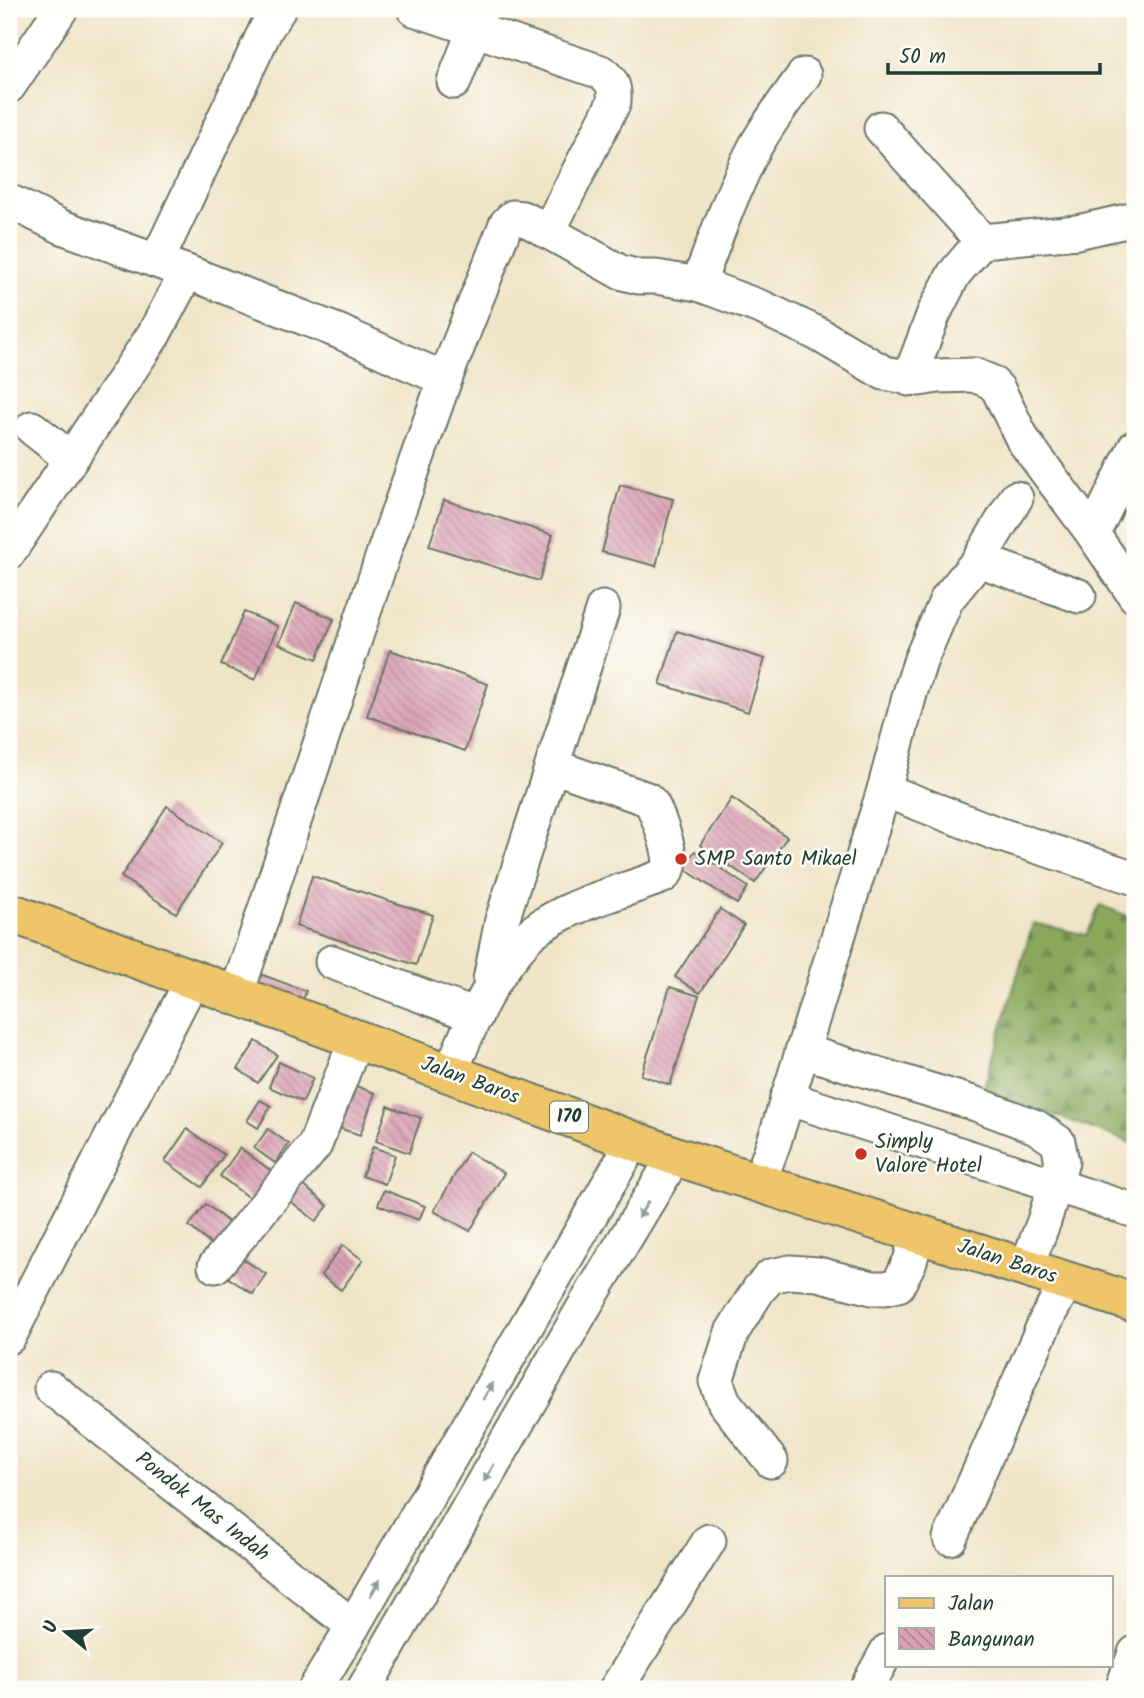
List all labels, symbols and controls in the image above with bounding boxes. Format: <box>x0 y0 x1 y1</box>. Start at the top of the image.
scale bar <box>888 32 1100 76</box>
text: 50 m <box>899 41 946 74</box>
place label: SMP Santo Mikael <box>695 843 857 876</box>
marker: SMP Santo Mikael <box>673 851 689 867</box>
street label: Jalan Baros <box>416 1048 524 1114</box>
road number: 170 <box>550 1102 588 1133</box>
place label: Simply Valore Hotel <box>875 1126 982 1183</box>
marker: Simply Valore Hotel <box>853 1146 869 1162</box>
one-way arrow <box>637 1200 649 1219</box>
street label: Jalan Baros <box>953 1230 1061 1294</box>
one-way arrow <box>482 1381 494 1401</box>
street label: Pondok Mas Indah <box>127 1444 277 1570</box>
one-way arrow <box>483 1463 495 1482</box>
legend <box>885 1576 1112 1666</box>
one-way arrow <box>369 1579 381 1598</box>
text: Jalan <box>948 1588 994 1621</box>
north arrow <box>32 1596 102 1666</box>
text: U <box>36 1617 68 1637</box>
text: Bangunan <box>948 1624 1035 1657</box>

